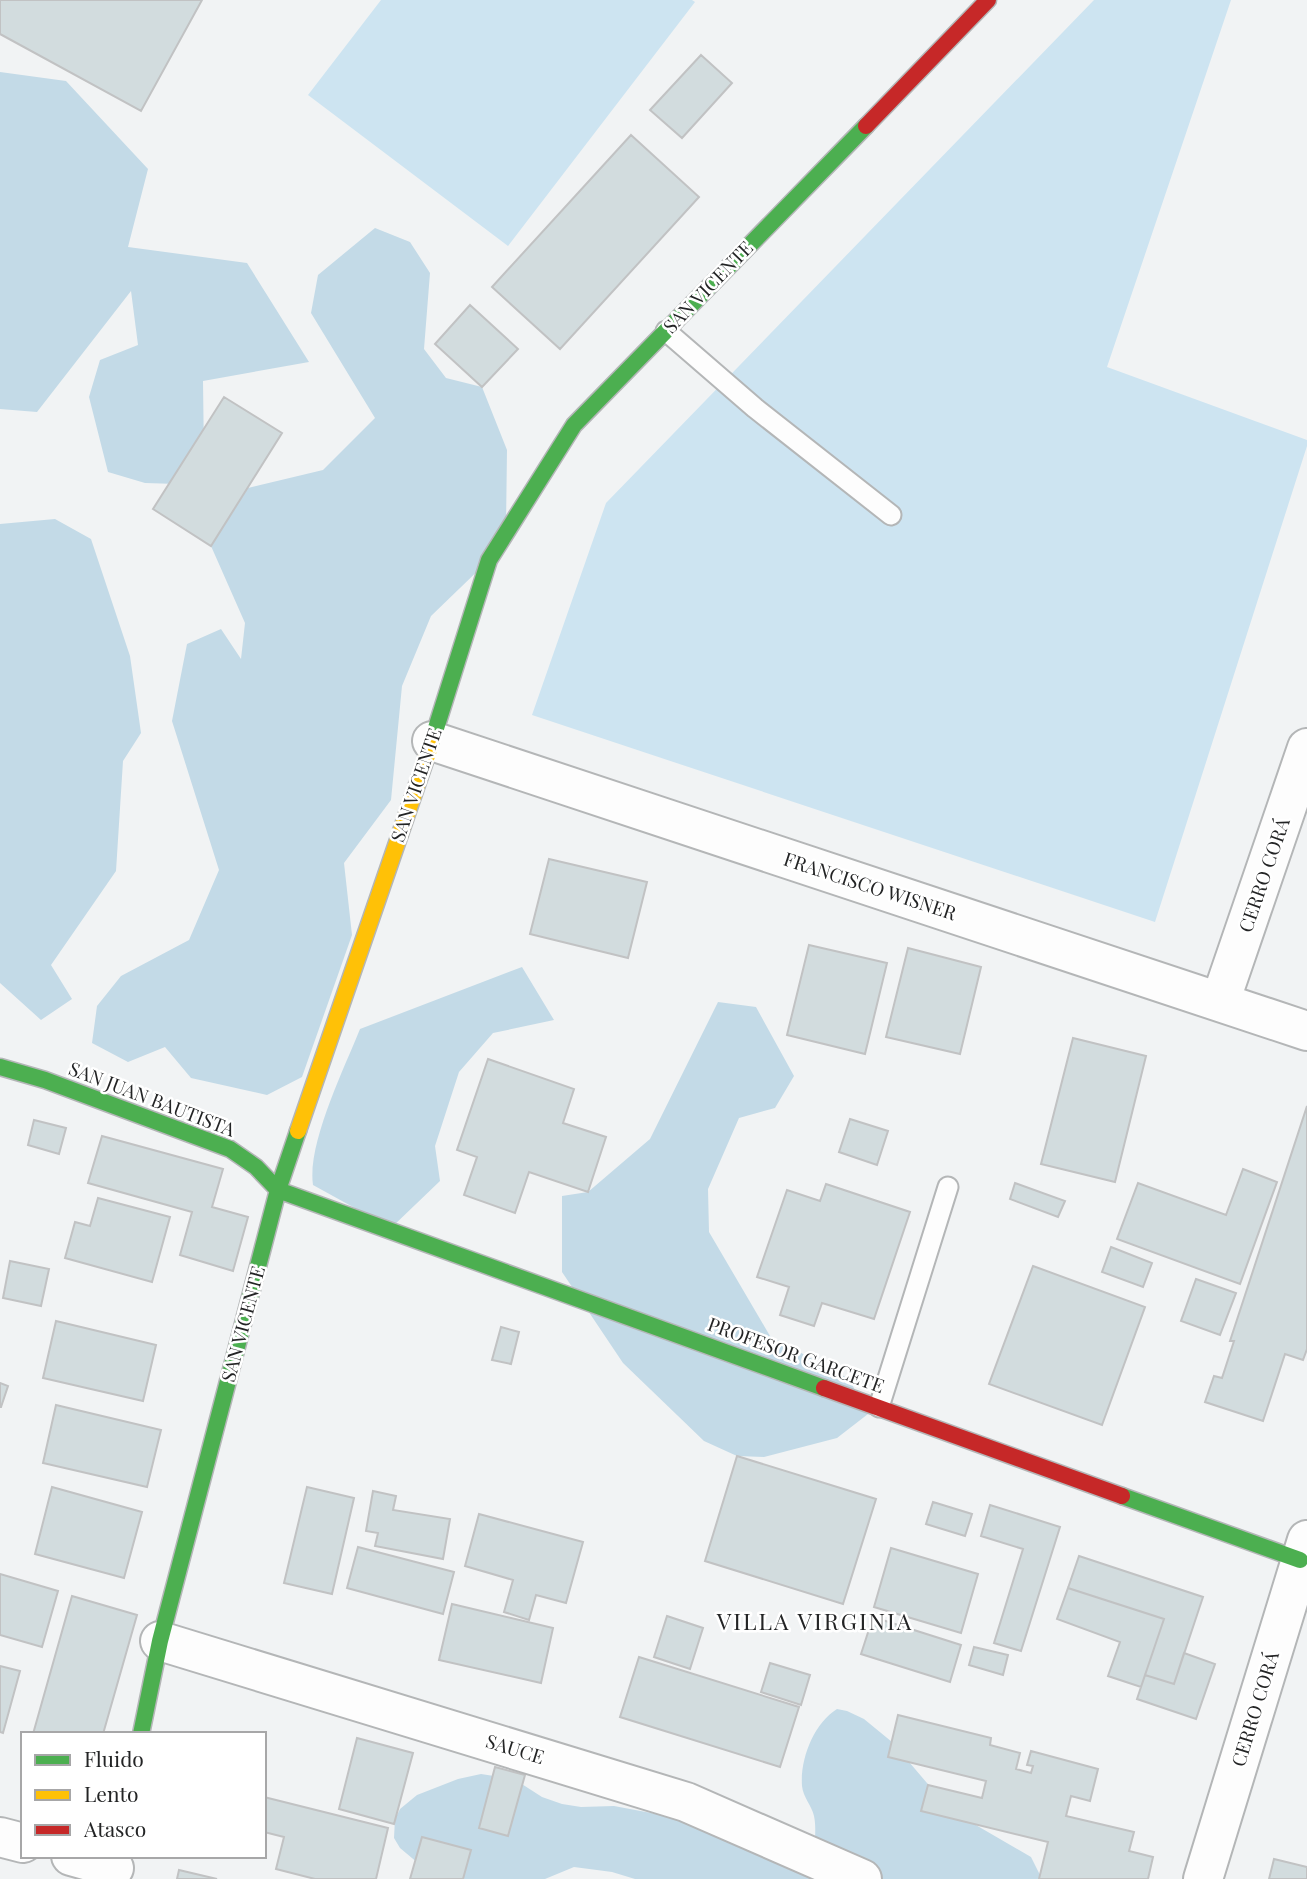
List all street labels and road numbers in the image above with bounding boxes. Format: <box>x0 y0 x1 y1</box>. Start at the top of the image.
street label: SAN VICENTE <box>657 234 758 338</box>
street label: SAN VICENTE <box>383 724 447 845</box>
street label: CERRO CORÁ <box>1231 813 1295 935</box>
street label: FRANCISCO WISNER <box>781 845 961 925</box>
street label: SAN JUAN BAUTISTA <box>65 1054 240 1142</box>
street label: SAN VICENTE <box>214 1263 270 1385</box>
street label: PROFESOR GARCETE <box>704 1310 888 1398</box>
street label: CERRO CORÁ <box>1224 1647 1284 1770</box>
street label: SAUCE <box>483 1727 548 1769</box>

